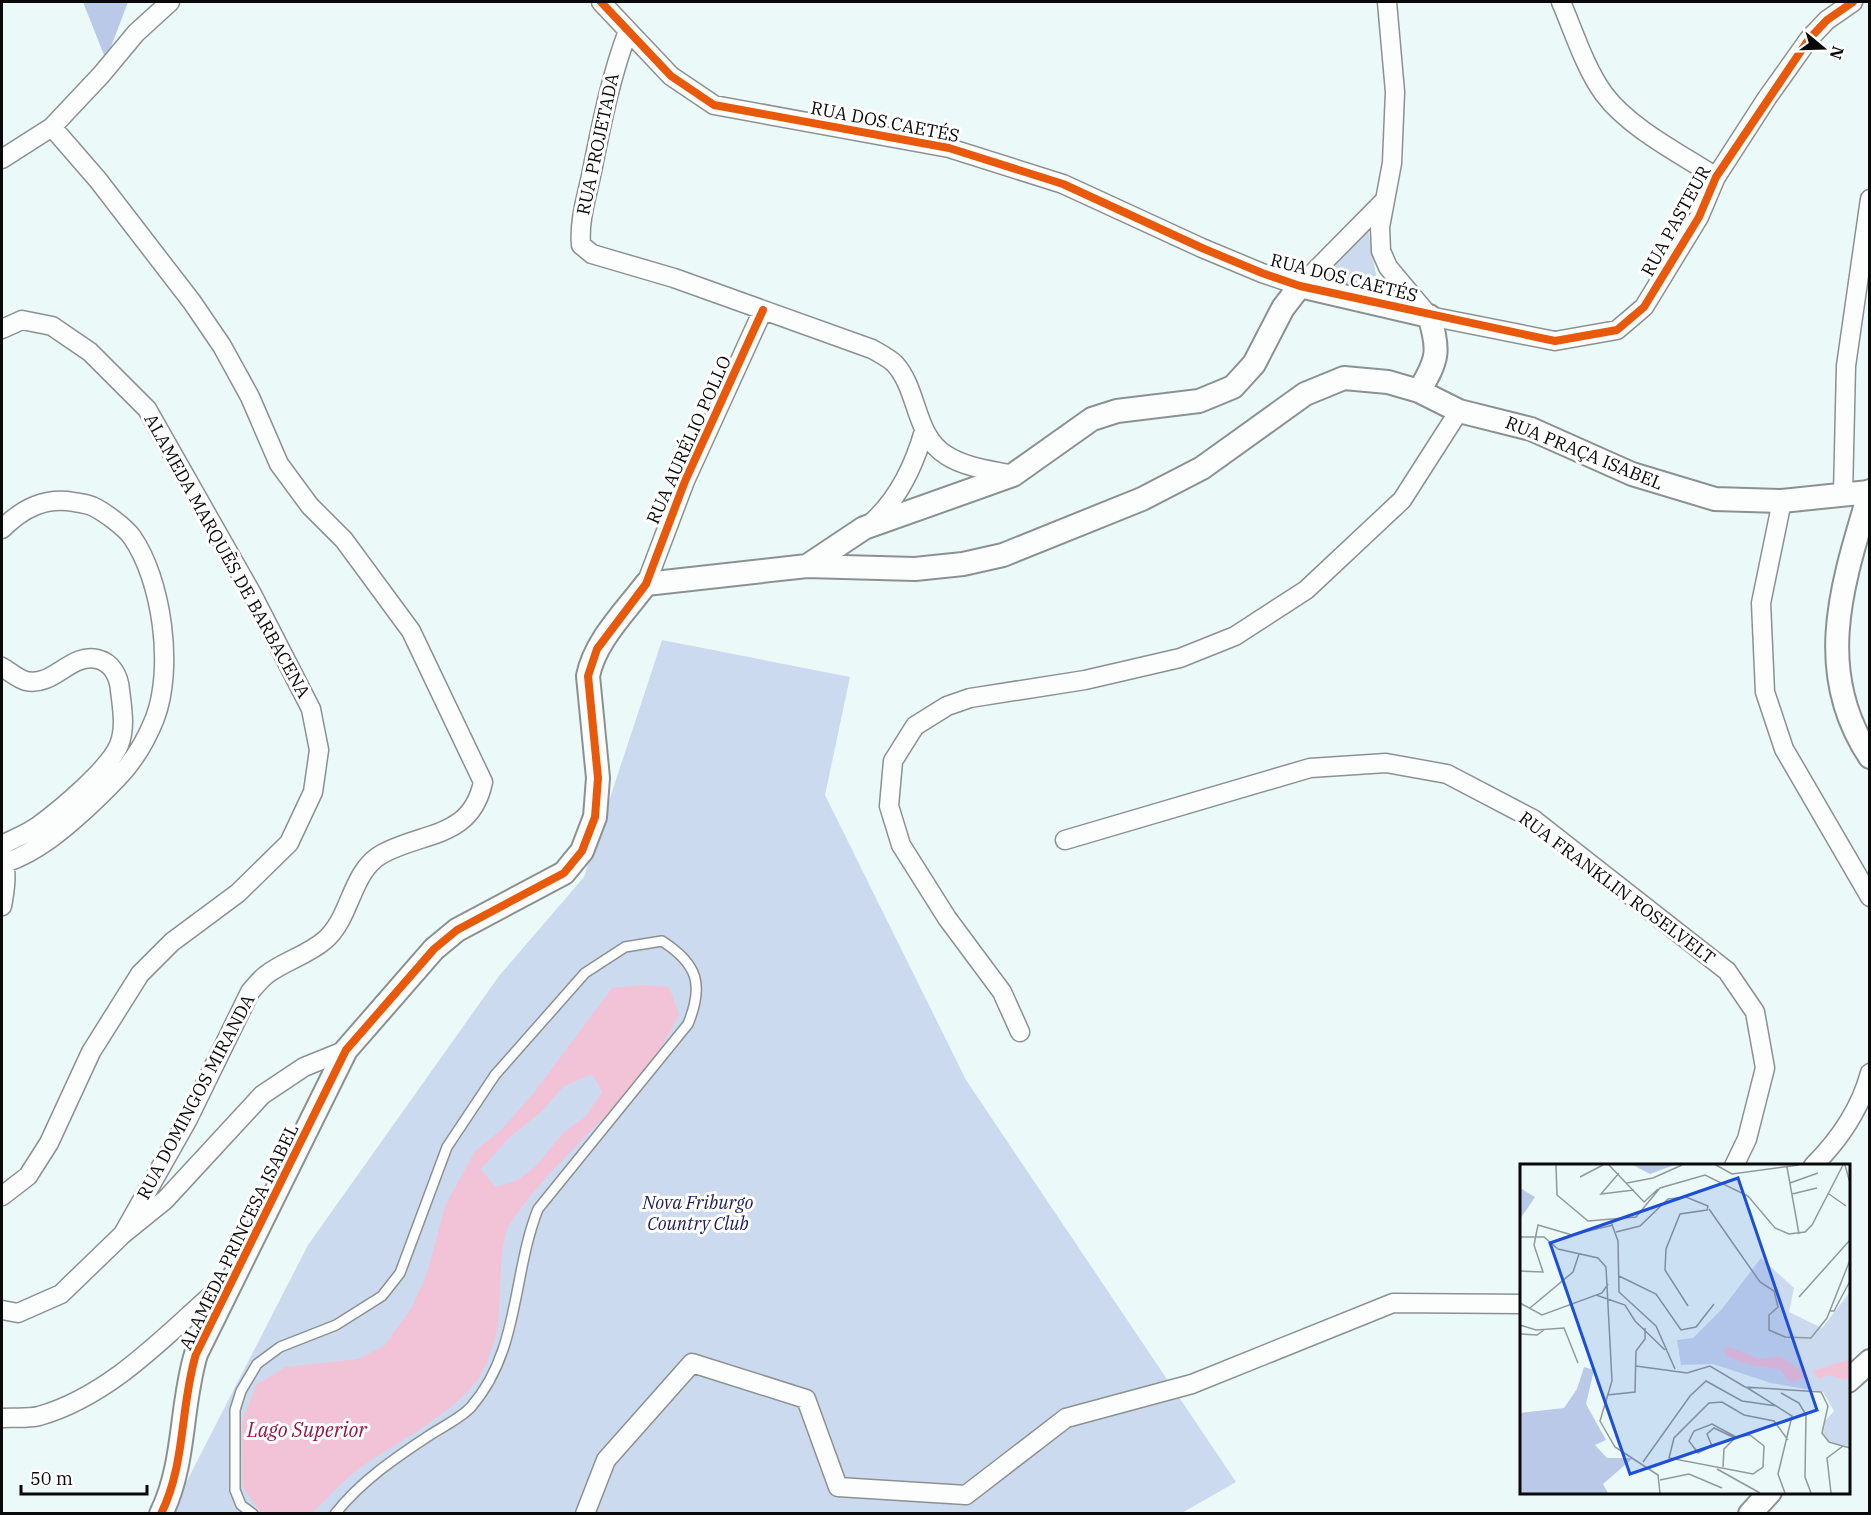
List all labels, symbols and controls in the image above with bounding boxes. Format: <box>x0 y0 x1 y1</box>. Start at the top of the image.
north arrow <box>1793 18 1853 78</box>
text: N <box>1826 44 1849 62</box>
street label: RUA PROJETADA <box>571 70 624 217</box>
street label: RUA DOS CAETÉS <box>809 96 961 147</box>
street label: RUA PASTEUR <box>1636 161 1715 280</box>
street label: RUA DOS CAETÉS <box>1268 248 1420 307</box>
street label: RUA AURÉLIO POLLO <box>641 352 736 528</box>
street label: ALAMEDA MARQUẼS DE BARBACENA <box>139 410 316 703</box>
street label: RUA PRAÇA ISABEL <box>1502 410 1666 495</box>
street label: RUA FRANKLIN ROSELVELT <box>1515 806 1720 969</box>
street label: RUA DOMINGOS MIRANDA <box>132 990 260 1203</box>
street label: ALAMEDA PRINCESA ISABEL <box>174 1120 303 1354</box>
inset map <box>1520 1164 1850 1494</box>
park label: Nova Friburgo Country Club <box>642 1191 754 1235</box>
water label: Lago Superior <box>246 1416 368 1443</box>
scale bar <box>21 1458 147 1496</box>
text: 50 m <box>30 1467 73 1490</box>

